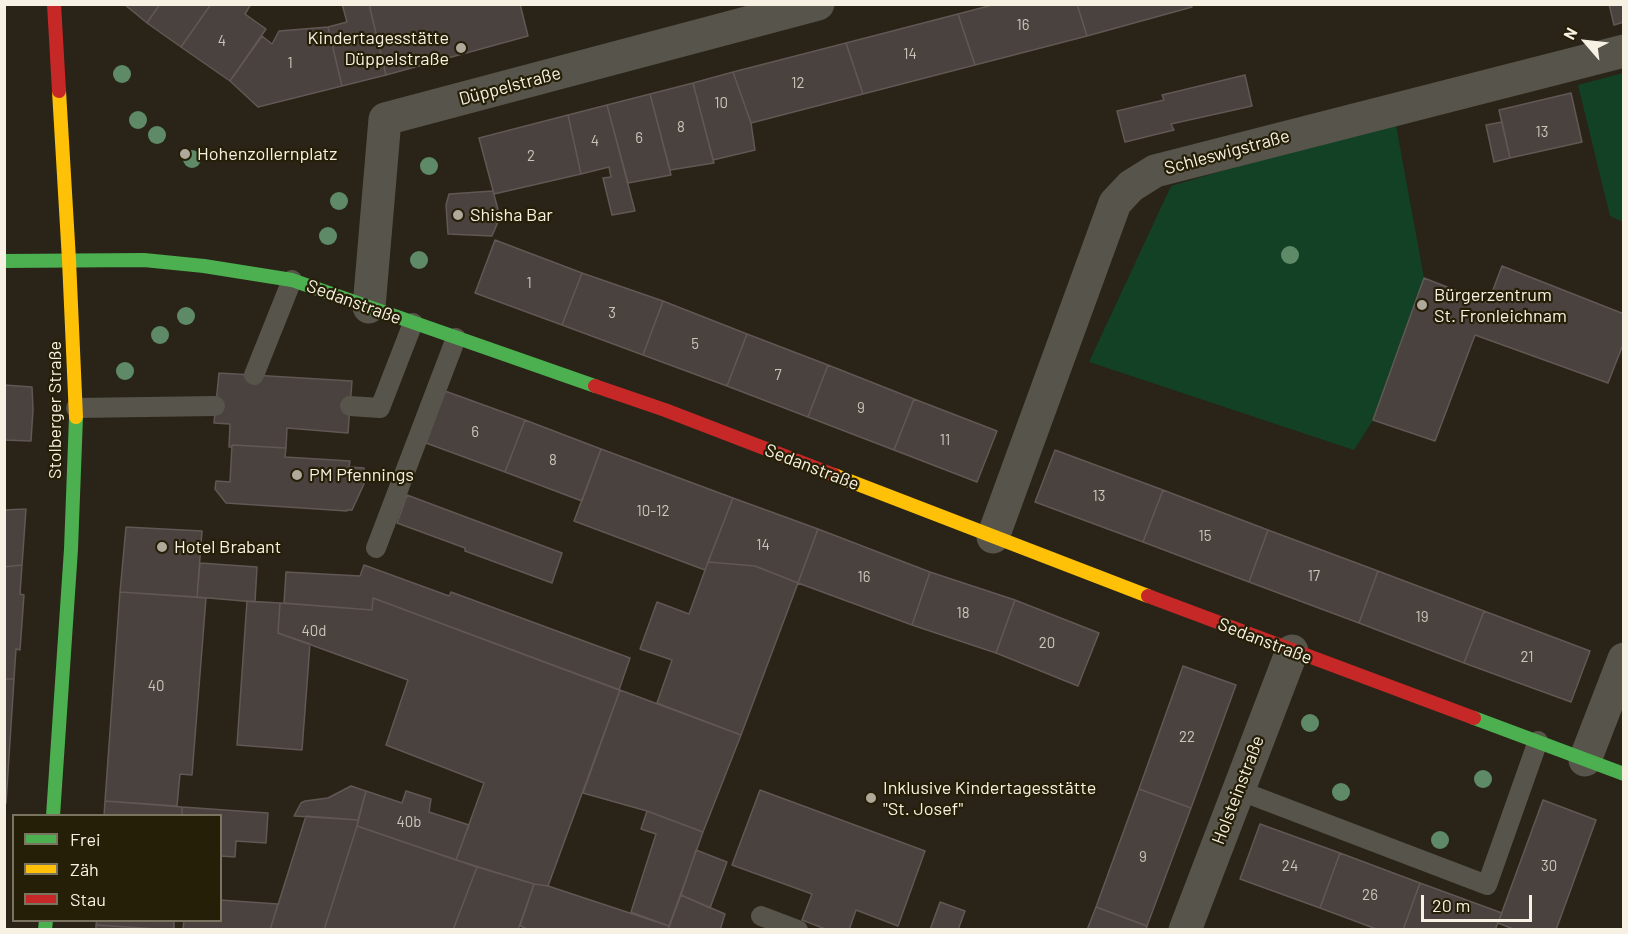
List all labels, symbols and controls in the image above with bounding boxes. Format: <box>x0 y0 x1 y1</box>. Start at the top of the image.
north arrow <box>1556 12 1616 72</box>
house number: 16 <box>1017 16 1029 34</box>
text: N <box>1559 24 1581 42</box>
place label: Kindertagesstätte Düppelstraße <box>308 27 449 70</box>
house number: 4 <box>218 32 226 50</box>
marker: Kindertagesstätte Düppelstraße <box>454 41 468 55</box>
house number: 14 <box>903 45 917 63</box>
house number: 1 <box>287 54 293 72</box>
street label: Düppelstraße <box>457 62 563 110</box>
house number: 12 <box>791 74 805 92</box>
house number: 10 <box>714 94 728 112</box>
house number: 8 <box>677 118 685 136</box>
house number: 13 <box>1536 123 1548 141</box>
street label: Schleswigstraße <box>1162 125 1292 179</box>
house number: 6 <box>635 129 643 147</box>
house number: 4 <box>591 132 599 150</box>
place label: Hohenzollernplatz <box>197 143 337 165</box>
marker: Hohenzollernplatz <box>178 147 192 161</box>
house number: 2 <box>527 147 535 165</box>
place label: Shisha Bar <box>470 204 553 226</box>
marker: Shisha Bar <box>451 208 465 222</box>
house number: 1 <box>526 274 532 292</box>
street label: Sedanstraße <box>304 275 404 329</box>
place label: Bürgerzentrum St. Fronleichnam <box>1434 284 1567 326</box>
marker: Bürgerzentrum St. Fronleichnam <box>1415 298 1429 312</box>
house number: 3 <box>608 304 616 322</box>
house number: 5 <box>691 335 699 353</box>
street label: Stolberger Straße <box>44 341 66 479</box>
house number: 7 <box>774 366 782 384</box>
house number: 9 <box>857 399 865 417</box>
house number: 6 <box>471 423 479 441</box>
house number: 11 <box>940 431 950 449</box>
street label: Sedanstraße <box>762 439 862 495</box>
house number: 8 <box>549 451 557 469</box>
place label: PM Pfennings <box>309 464 414 486</box>
marker: PM Pfennings <box>290 468 304 482</box>
house number: 13 <box>1093 487 1105 505</box>
house number: 10-12 <box>637 502 669 520</box>
house number: 15 <box>1199 527 1211 545</box>
place label: Hotel Brabant <box>174 536 281 558</box>
house number: 14 <box>756 536 770 554</box>
marker: Hotel Brabant <box>155 540 169 554</box>
house number: 17 <box>1308 567 1320 585</box>
house number: 16 <box>858 568 870 586</box>
house number: 18 <box>956 604 970 622</box>
house number: 19 <box>1415 608 1429 626</box>
street label: Sedanstraße <box>1215 613 1315 669</box>
house number: 40d <box>302 622 326 640</box>
house number: 20 <box>1039 634 1055 652</box>
house number: 21 <box>1520 648 1534 666</box>
house number: 40 <box>148 677 164 695</box>
house number: 22 <box>1179 728 1195 746</box>
street label: Holsteinstraße <box>1207 732 1269 848</box>
place label: Inklusive Kindertagesstätte "St. Josef" <box>883 777 1096 820</box>
marker: Inklusive Kindertagesstätte "St. Josef" <box>864 791 878 805</box>
house number: 40b <box>397 813 421 831</box>
legend <box>12 814 222 922</box>
text: Frei <box>70 828 101 850</box>
house number: 9 <box>1139 848 1147 866</box>
house number: 24 <box>1282 857 1298 875</box>
house number: 30 <box>1541 857 1557 875</box>
text: Zäh <box>70 858 99 880</box>
scale bar <box>1424 883 1535 921</box>
house number: 26 <box>1362 886 1378 904</box>
text: Stau <box>70 888 106 910</box>
text: 20 m <box>1432 894 1470 916</box>

